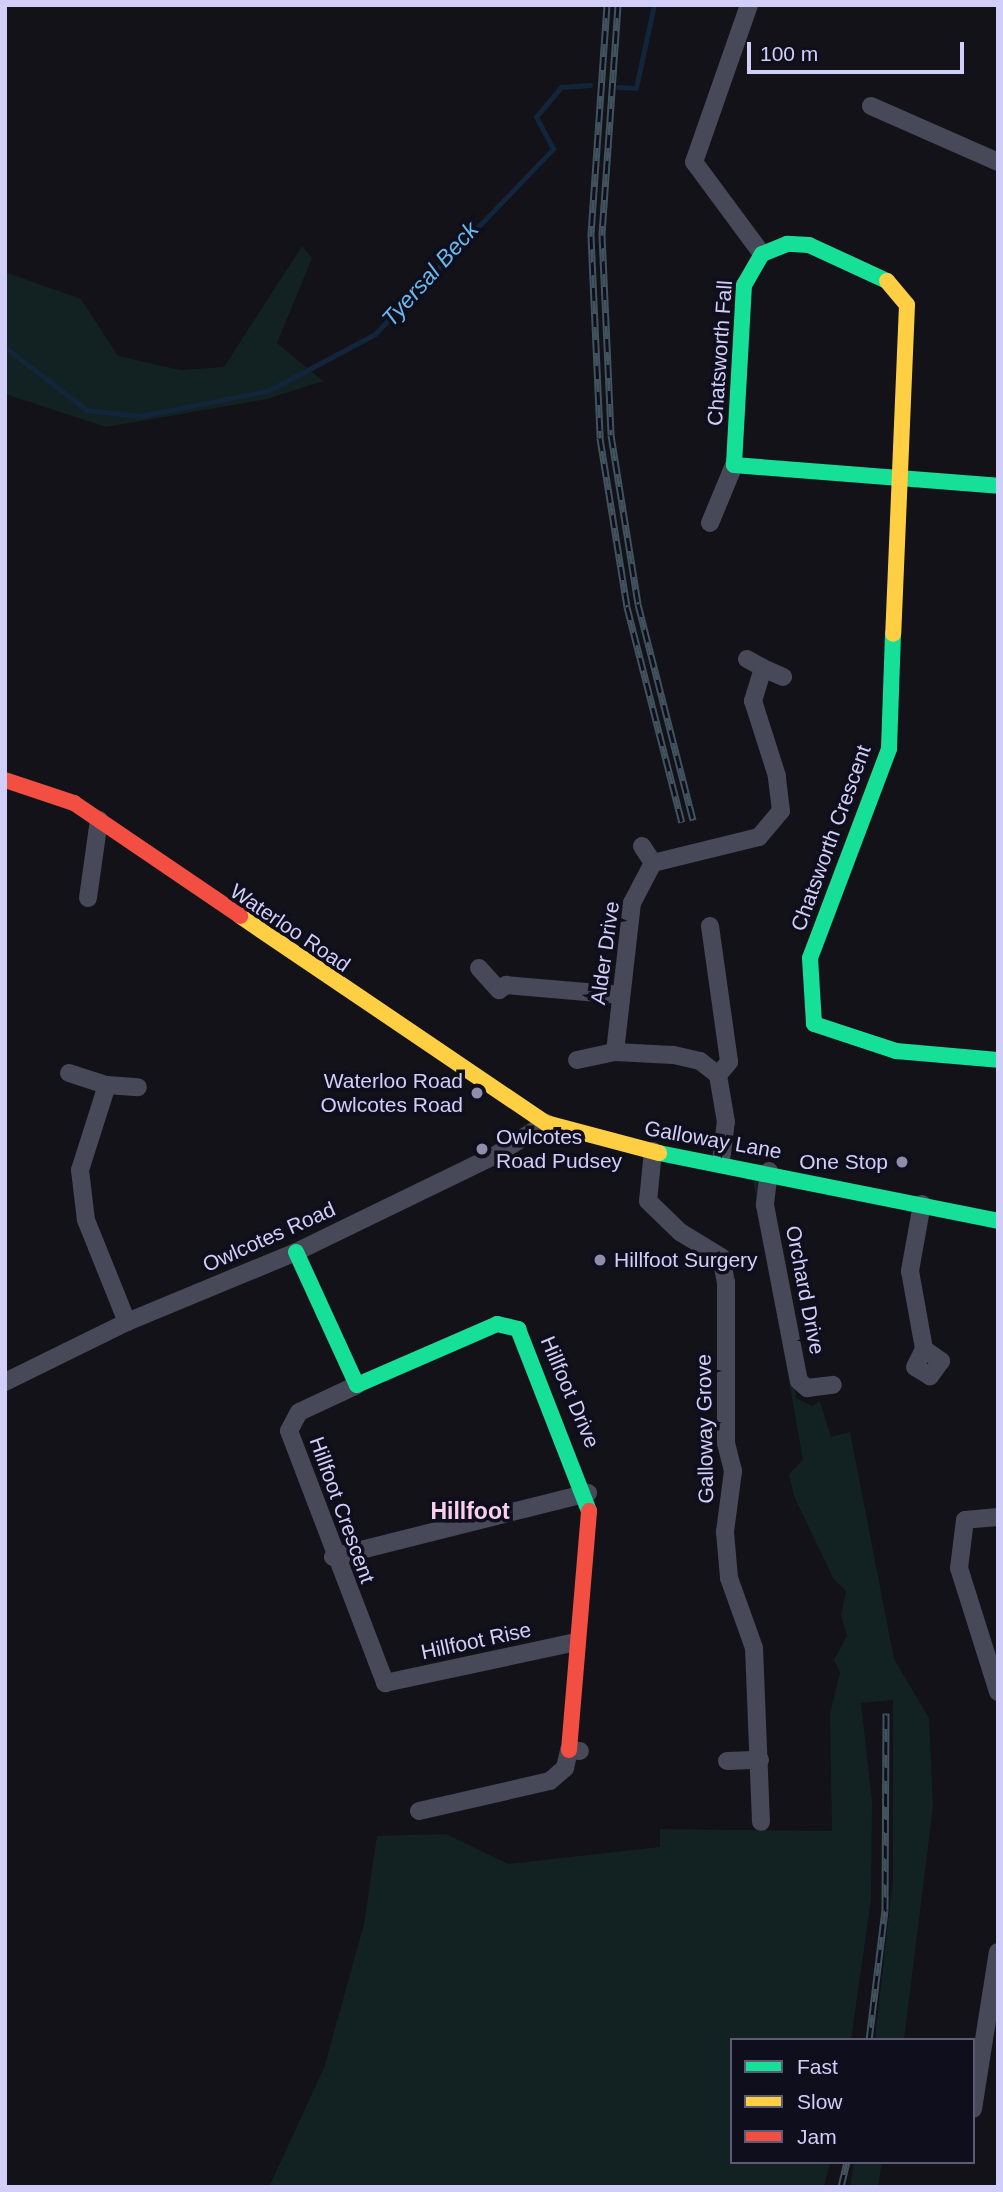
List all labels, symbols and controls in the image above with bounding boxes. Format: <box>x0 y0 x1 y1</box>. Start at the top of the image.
scale bar <box>751 28 968 72</box>
text: 100 m <box>760 42 818 65</box>
water label: Tyersal Beck <box>376 216 484 332</box>
street label: Chatsworth Fall <box>702 279 738 427</box>
street label: Chatsworth Crescent <box>786 742 876 934</box>
street label: Waterloo Road <box>225 879 355 977</box>
street label: Alder Drive <box>585 900 625 1006</box>
place label: Waterloo Road Owlcotes Road <box>321 1068 463 1118</box>
marker: Waterloo Road Owlcotes Road <box>469 1085 485 1101</box>
street label: Galloway Lane <box>642 1116 784 1164</box>
place label: Owlcotes Road Pudsey <box>496 1124 622 1174</box>
marker: Owlcotes Road Pudsey <box>474 1141 490 1157</box>
place label: One Stop <box>799 1149 888 1175</box>
marker: One Stop <box>894 1154 910 1170</box>
street label: Owlcotes Road <box>199 1197 339 1277</box>
street label: Orchard Drive <box>780 1223 830 1357</box>
place label: Hillfoot Surgery <box>614 1247 758 1273</box>
marker: Hillfoot Surgery <box>592 1252 608 1268</box>
street label: Hillfoot Drive <box>535 1332 605 1452</box>
street label: Galloway Grove <box>691 1354 719 1504</box>
street label: Hillfoot Crescent <box>304 1433 380 1587</box>
district label: Hillfoot <box>430 1497 510 1525</box>
street label: Hillfoot Rise <box>419 1617 533 1665</box>
legend <box>730 2038 975 2164</box>
text: Fast <box>797 2055 838 2078</box>
text: Slow <box>797 2090 843 2113</box>
text: Jam <box>797 2125 837 2148</box>

